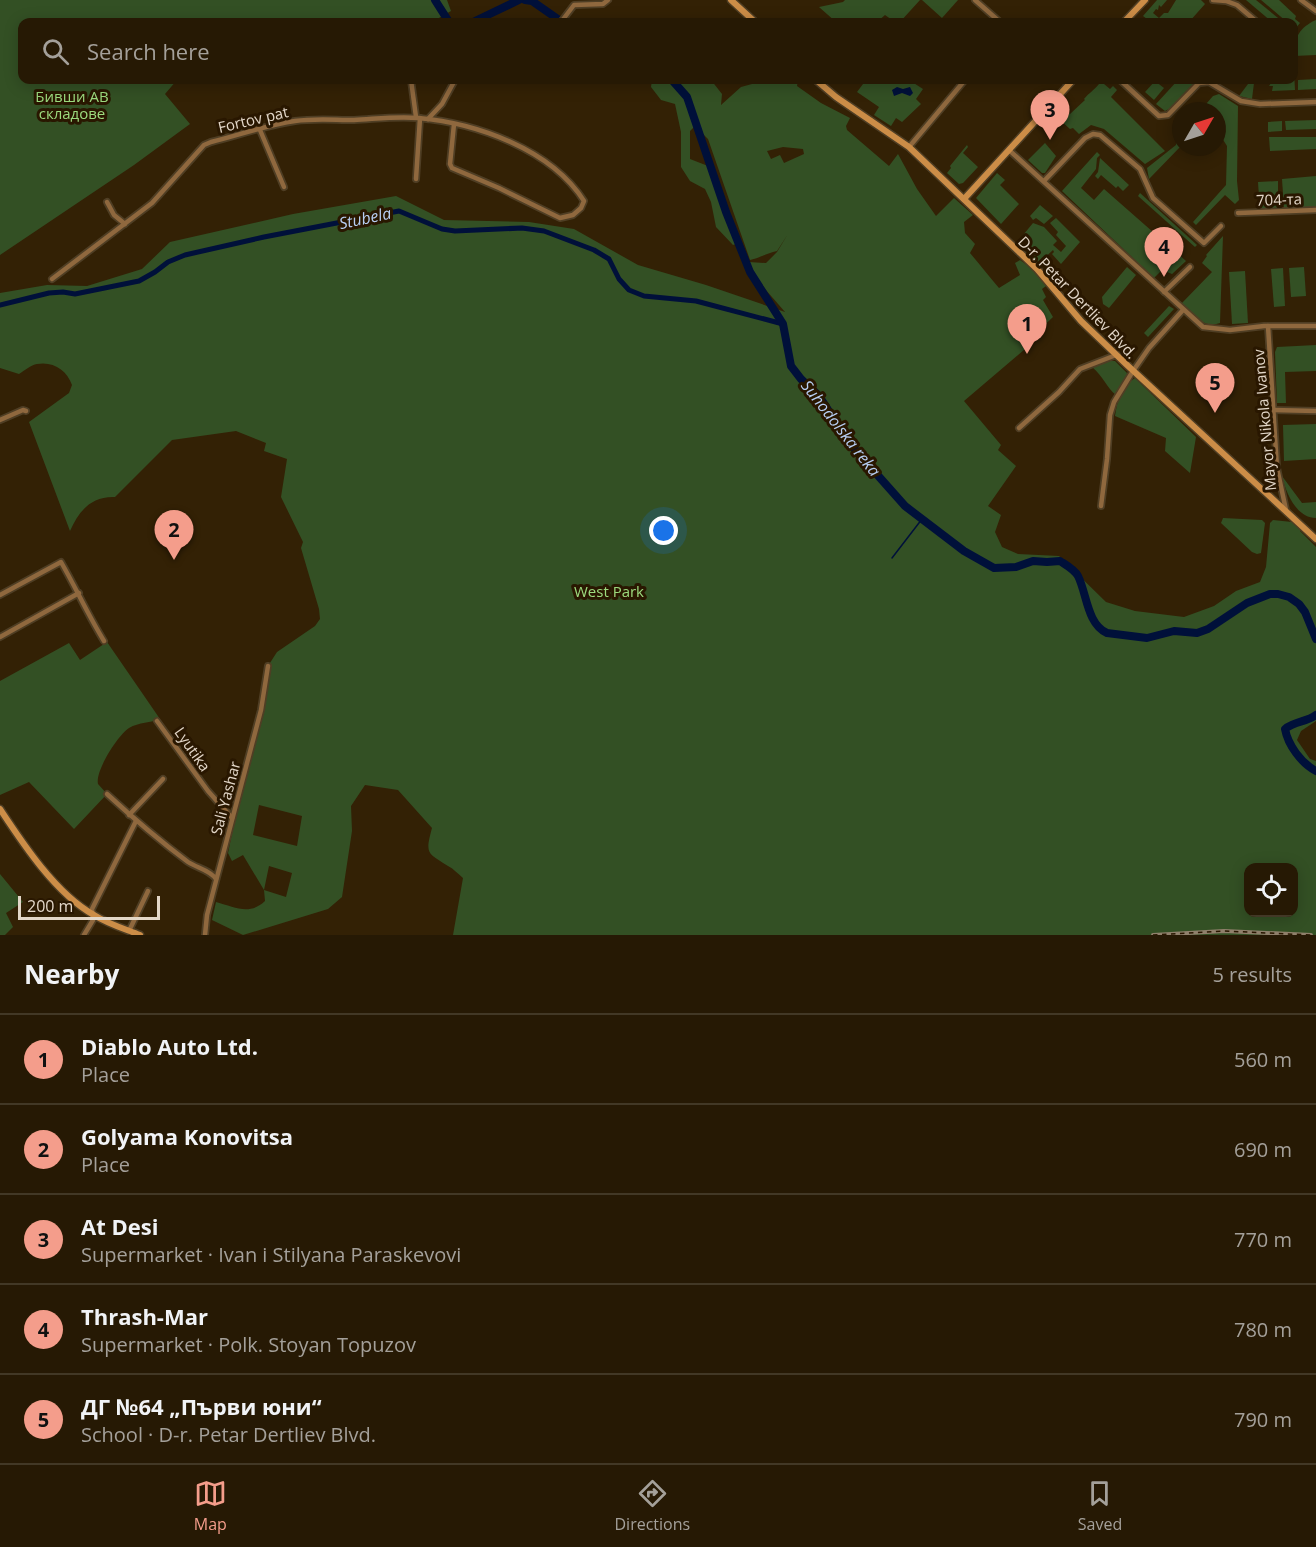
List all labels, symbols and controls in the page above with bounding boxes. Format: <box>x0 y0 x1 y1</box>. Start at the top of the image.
search box <box>18 18 1298 84</box>
icon: search <box>39 35 72 68</box>
text: Search here <box>87 36 210 66</box>
park label: Бивши АВ складове <box>35 86 109 123</box>
pin: 3 <box>1030 90 1070 140</box>
street label: Fortov pat <box>216 101 290 137</box>
north arrow <box>1172 102 1226 156</box>
street label: 704-та <box>1256 188 1302 210</box>
water label: Stubela <box>337 202 393 234</box>
pin: 4 <box>1144 228 1184 277</box>
street label: D-r. Petar Dertliev Blvd. <box>1014 231 1142 363</box>
pin: 1 <box>1008 304 1046 354</box>
street label: Mayor Nikola Ivanov <box>1248 348 1280 492</box>
pin: 5 <box>1196 364 1234 413</box>
water label: Suhodolska reka <box>796 375 886 481</box>
pin: 2 <box>154 510 194 560</box>
your location <box>649 516 678 545</box>
park label: West Park <box>574 581 644 601</box>
street label: Lyutika <box>170 723 216 775</box>
street label: Sali Yashar <box>206 759 244 837</box>
map controls <box>1244 863 1298 917</box>
button: locate <box>1244 863 1298 917</box>
scale bar <box>18 893 160 920</box>
text: 200 m <box>27 895 73 917</box>
text: Nearby <box>24 956 119 992</box>
text: 5 results <box>1212 961 1292 988</box>
text: Diablo Auto Ltd. <box>81 1031 258 1061</box>
text: 1 <box>38 1046 49 1073</box>
text: 560 m <box>1234 1046 1292 1073</box>
text: Place <box>81 1061 130 1088</box>
text: Golyama Konovitsa <box>81 1121 293 1151</box>
text: 2 <box>38 1136 49 1163</box>
text: 690 m <box>1234 1136 1292 1163</box>
text: Place <box>81 1151 130 1178</box>
text: At Desi <box>81 1211 158 1241</box>
text: 3 <box>38 1226 49 1253</box>
text: 770 m <box>1234 1226 1292 1253</box>
text: Supermarket · Ivan i Stilyana Paraskevovi <box>81 1241 461 1268</box>
text: Thrash-Mar <box>81 1301 208 1331</box>
text: 4 <box>38 1316 49 1343</box>
text: 780 m <box>1234 1316 1292 1343</box>
text: Supermarket · Polk. Stoyan Topuzov <box>81 1331 416 1358</box>
text: ДГ №64 „Първи юни“ <box>81 1391 321 1421</box>
text: 5 <box>38 1406 49 1433</box>
text: 790 m <box>1234 1406 1292 1433</box>
text: School · D-r. Petar Dertliev Blvd. <box>81 1421 376 1448</box>
tab: Map <box>194 1477 227 1535</box>
tab: Directions <box>614 1477 690 1535</box>
tab: Saved <box>1078 1477 1122 1535</box>

